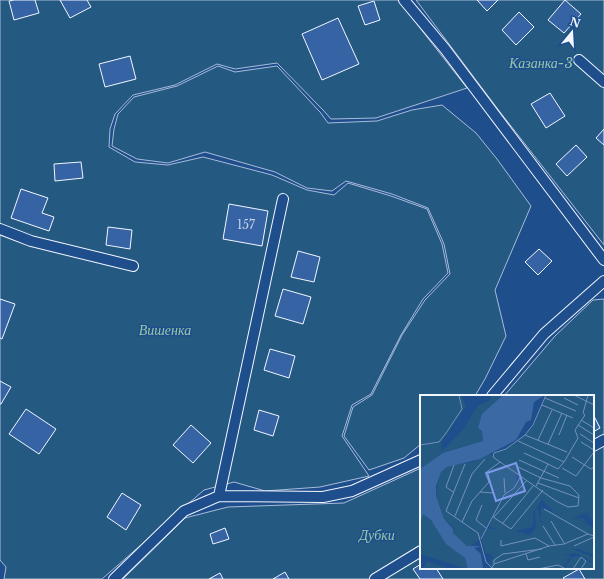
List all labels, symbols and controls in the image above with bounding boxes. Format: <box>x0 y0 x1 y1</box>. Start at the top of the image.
north arrow <box>552 12 592 52</box>
text: N <box>568 14 583 31</box>
park label: Казанка-3 <box>508 54 573 72</box>
house number: 157 <box>237 217 256 232</box>
park label: Вишенка <box>139 321 191 339</box>
inset map <box>420 395 594 569</box>
park label: Дубки <box>357 526 395 544</box>

